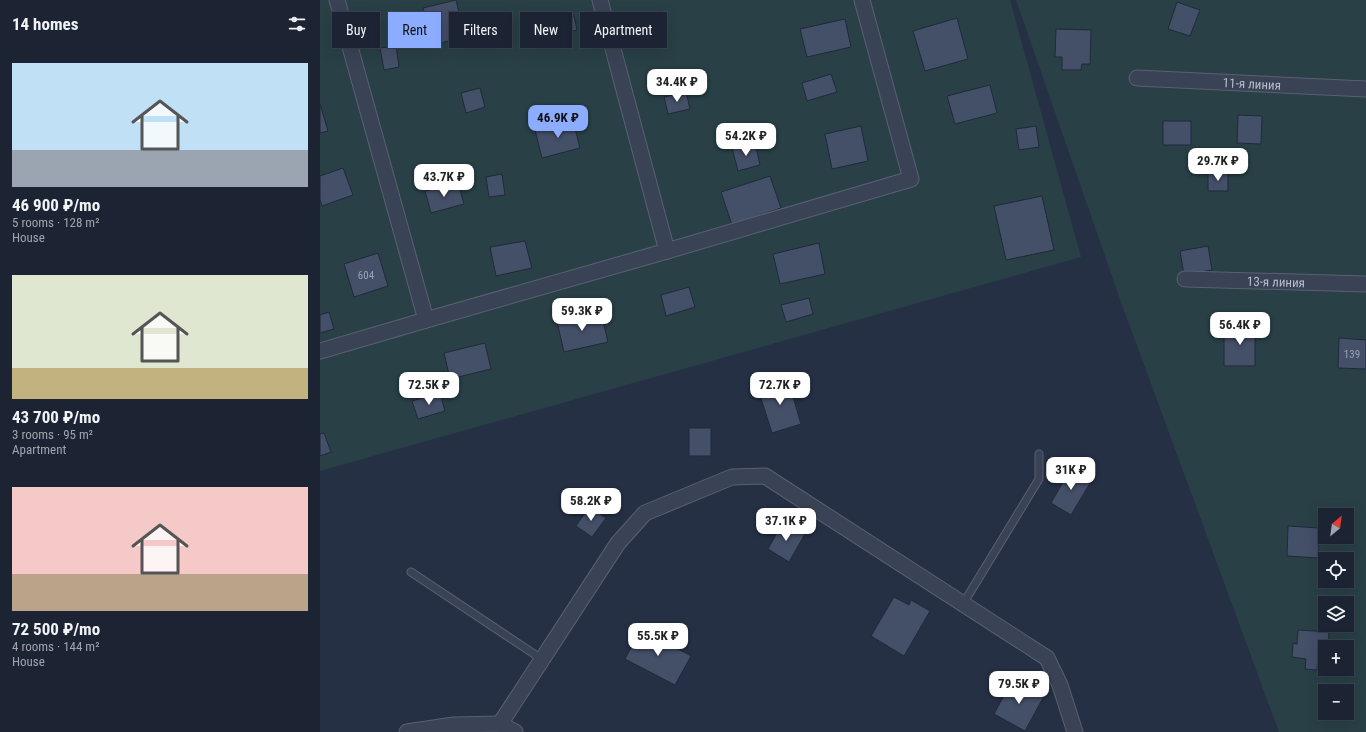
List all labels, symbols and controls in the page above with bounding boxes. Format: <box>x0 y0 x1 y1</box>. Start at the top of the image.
chip: Buy <box>332 12 380 48</box>
chip: Rent <box>388 12 441 48</box>
chip: Filters <box>449 12 512 48</box>
chip: New <box>520 12 572 48</box>
chip: Apartment <box>580 12 667 48</box>
icon: filters <box>286 13 308 35</box>
text: 14 homes <box>12 14 78 34</box>
pin: 34.4K ₽ <box>640 69 714 103</box>
text: 34.4K ₽ <box>656 74 698 89</box>
street label: 11-я линия <box>1222 75 1281 93</box>
icon: home <box>124 89 196 161</box>
pin: 46.9K ₽ <box>521 105 595 139</box>
text: 46.9K ₽ <box>537 110 579 125</box>
pin: 54.2K ₽ <box>709 123 783 157</box>
text: 54.2K ₽ <box>725 128 767 143</box>
pin: 29.7K ₽ <box>1181 148 1255 182</box>
text: 29.7K ₽ <box>1197 153 1239 168</box>
pin: 43.7K ₽ <box>407 164 481 198</box>
text: 43.7K ₽ <box>423 169 465 184</box>
text: 46 900 ₽/mo <box>12 195 100 215</box>
text: 5 rooms · 128 m² <box>12 215 99 230</box>
text: House <box>12 230 45 245</box>
house number: 604 <box>358 269 375 282</box>
street label: 13-я линия <box>1247 274 1305 290</box>
pin: 59.3K ₽ <box>545 298 619 332</box>
icon: home <box>124 301 196 373</box>
text: 59.3K ₽ <box>561 303 603 318</box>
pin: 56.4K ₽ <box>1203 312 1277 346</box>
text: 56.4K ₽ <box>1219 317 1261 332</box>
house number: 139 <box>1344 348 1360 361</box>
pin: 72.5K ₽ <box>392 372 466 406</box>
pin: 72.7K ₽ <box>743 372 817 406</box>
text: 72.5K ₽ <box>408 377 450 392</box>
text: 72.7K ₽ <box>759 377 801 392</box>
text: 43 700 ₽/mo <box>12 407 100 427</box>
text: 3 rooms · 95 m² <box>12 427 93 442</box>
text: Apartment <box>12 442 66 457</box>
pin: 31K ₽ <box>1043 457 1099 491</box>
text: 31K ₽ <box>1055 462 1087 477</box>
pin: 58.2K ₽ <box>554 488 628 522</box>
text: 58.2K ₽ <box>570 493 612 508</box>
pin: 37.1K ₽ <box>749 508 823 542</box>
north arrow <box>1318 508 1354 544</box>
map controls <box>1318 508 1354 720</box>
icon: home <box>124 513 196 585</box>
text: 37.1K ₽ <box>765 513 807 528</box>
button: locate <box>1318 552 1354 588</box>
button: layers <box>1318 596 1354 632</box>
text: 72 500 ₽/mo <box>12 619 100 639</box>
pin: 55.5K ₽ <box>621 623 695 657</box>
text: 55.5K ₽ <box>637 628 679 643</box>
text: 4 rooms · 144 m² <box>12 639 99 654</box>
button: + <box>1318 640 1354 676</box>
text: House <box>12 654 45 669</box>
pin: 79.5K ₽ <box>982 671 1056 705</box>
text: 79.5K ₽ <box>998 676 1040 691</box>
button: − <box>1318 684 1354 720</box>

